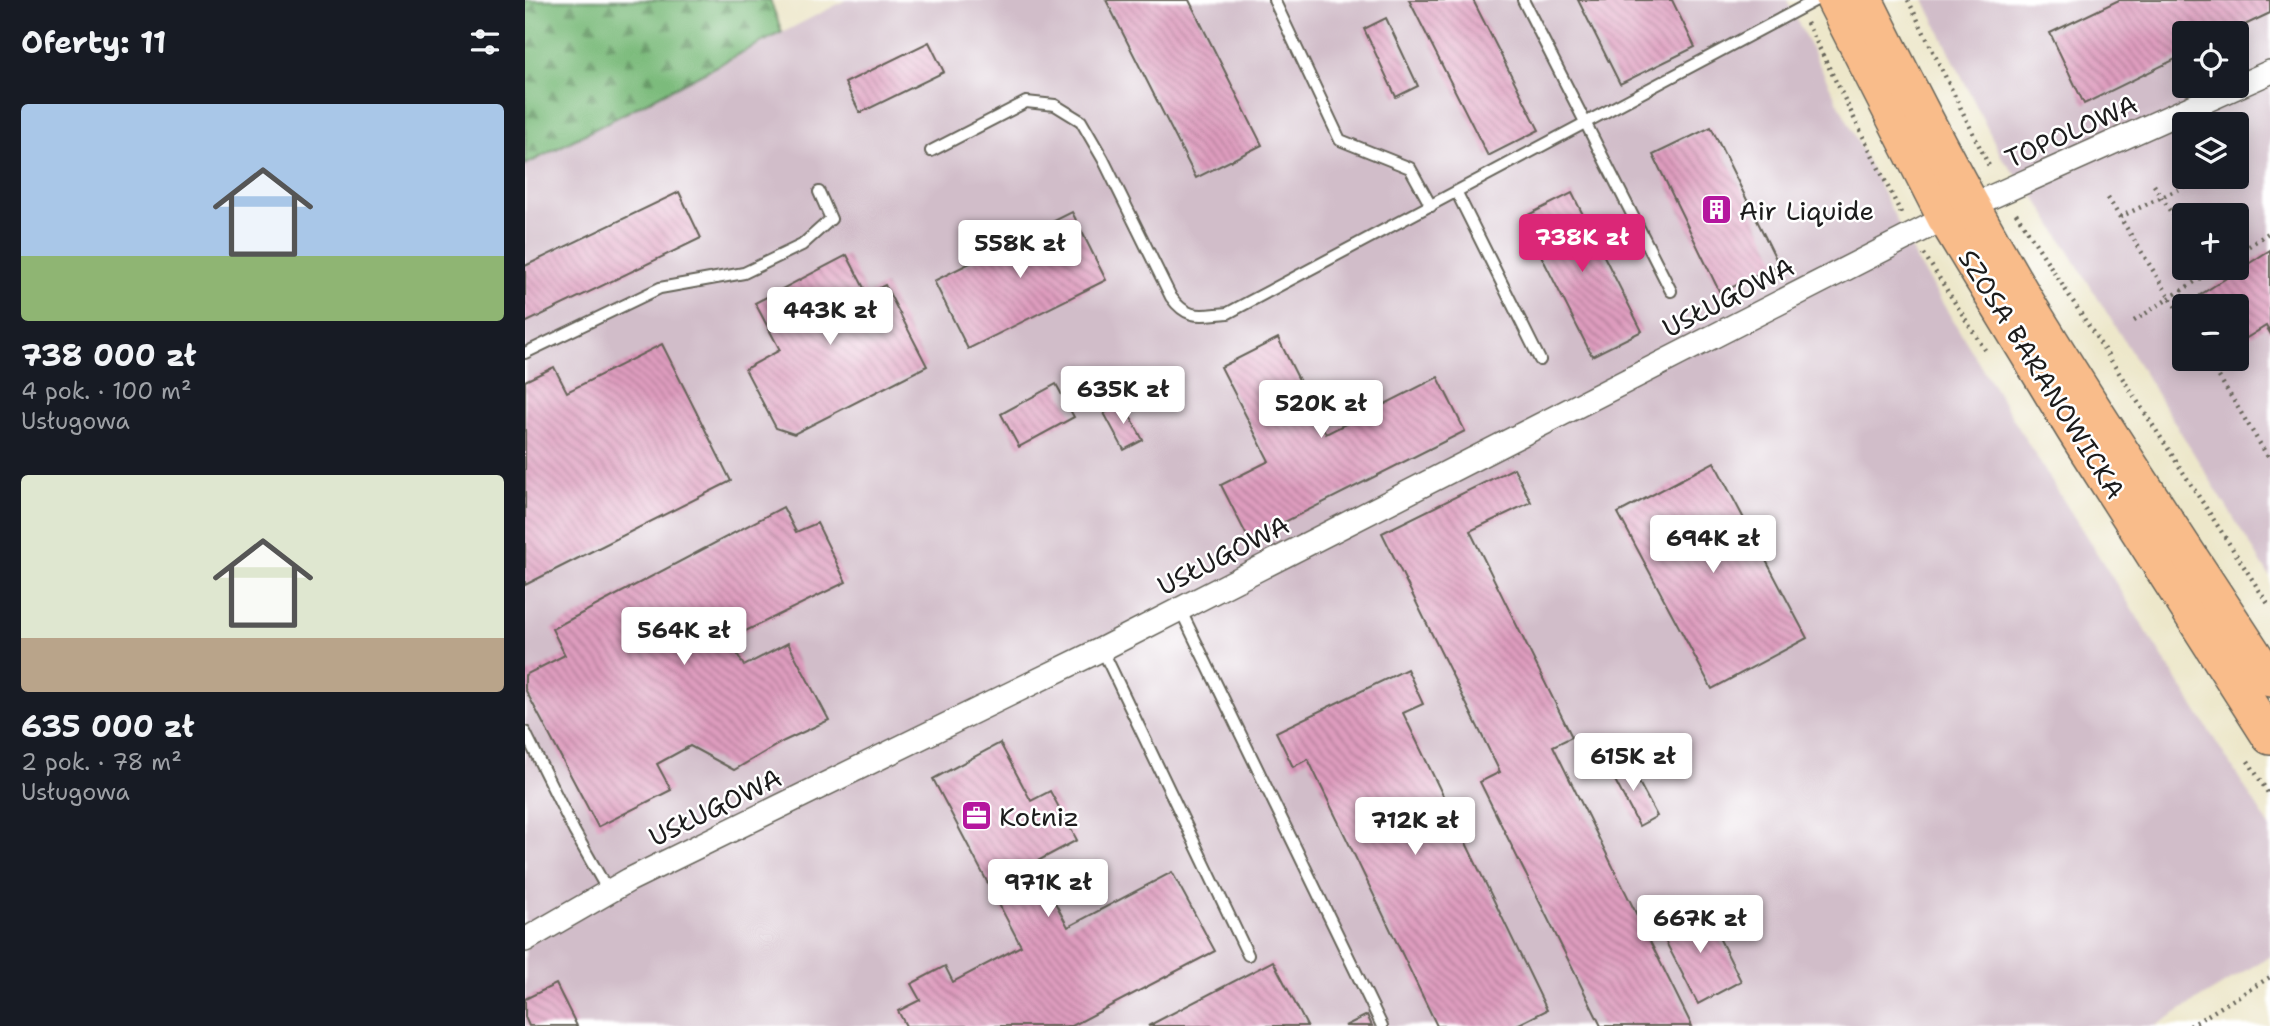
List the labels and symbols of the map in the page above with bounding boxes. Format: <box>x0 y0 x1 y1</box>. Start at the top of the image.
street label: TOPOLOWA <box>1999 86 2143 176</box>
building icon: Air Liquide <box>1699 193 1733 227</box>
place label: Air Liquide <box>1739 193 1874 228</box>
pin: 738K zł <box>1517 215 1647 274</box>
pin: 558K zł <box>955 220 1085 280</box>
street label: SZOSA BARANOWICKA <box>1951 243 2133 505</box>
street label: USŁUGOWA <box>1656 249 1800 345</box>
pin: 443K zł <box>765 288 895 347</box>
pin: 635K zł <box>1058 366 1188 426</box>
pin: 520K zł <box>1256 380 1386 440</box>
street label: USŁUGOWA <box>1151 507 1295 603</box>
pin: 694K zł <box>1648 516 1778 575</box>
pin: 564K zł <box>619 608 749 667</box>
pin: 615K zł <box>1568 734 1698 793</box>
street label: USŁUGOWA <box>643 760 787 854</box>
pin: 712K zł <box>1350 798 1480 857</box>
office icon: Kotniz <box>959 799 993 833</box>
place label: Kotniz <box>999 799 1079 834</box>
pin: 971K zł <box>983 860 1113 919</box>
pin: 667K zł <box>1635 895 1765 955</box>

